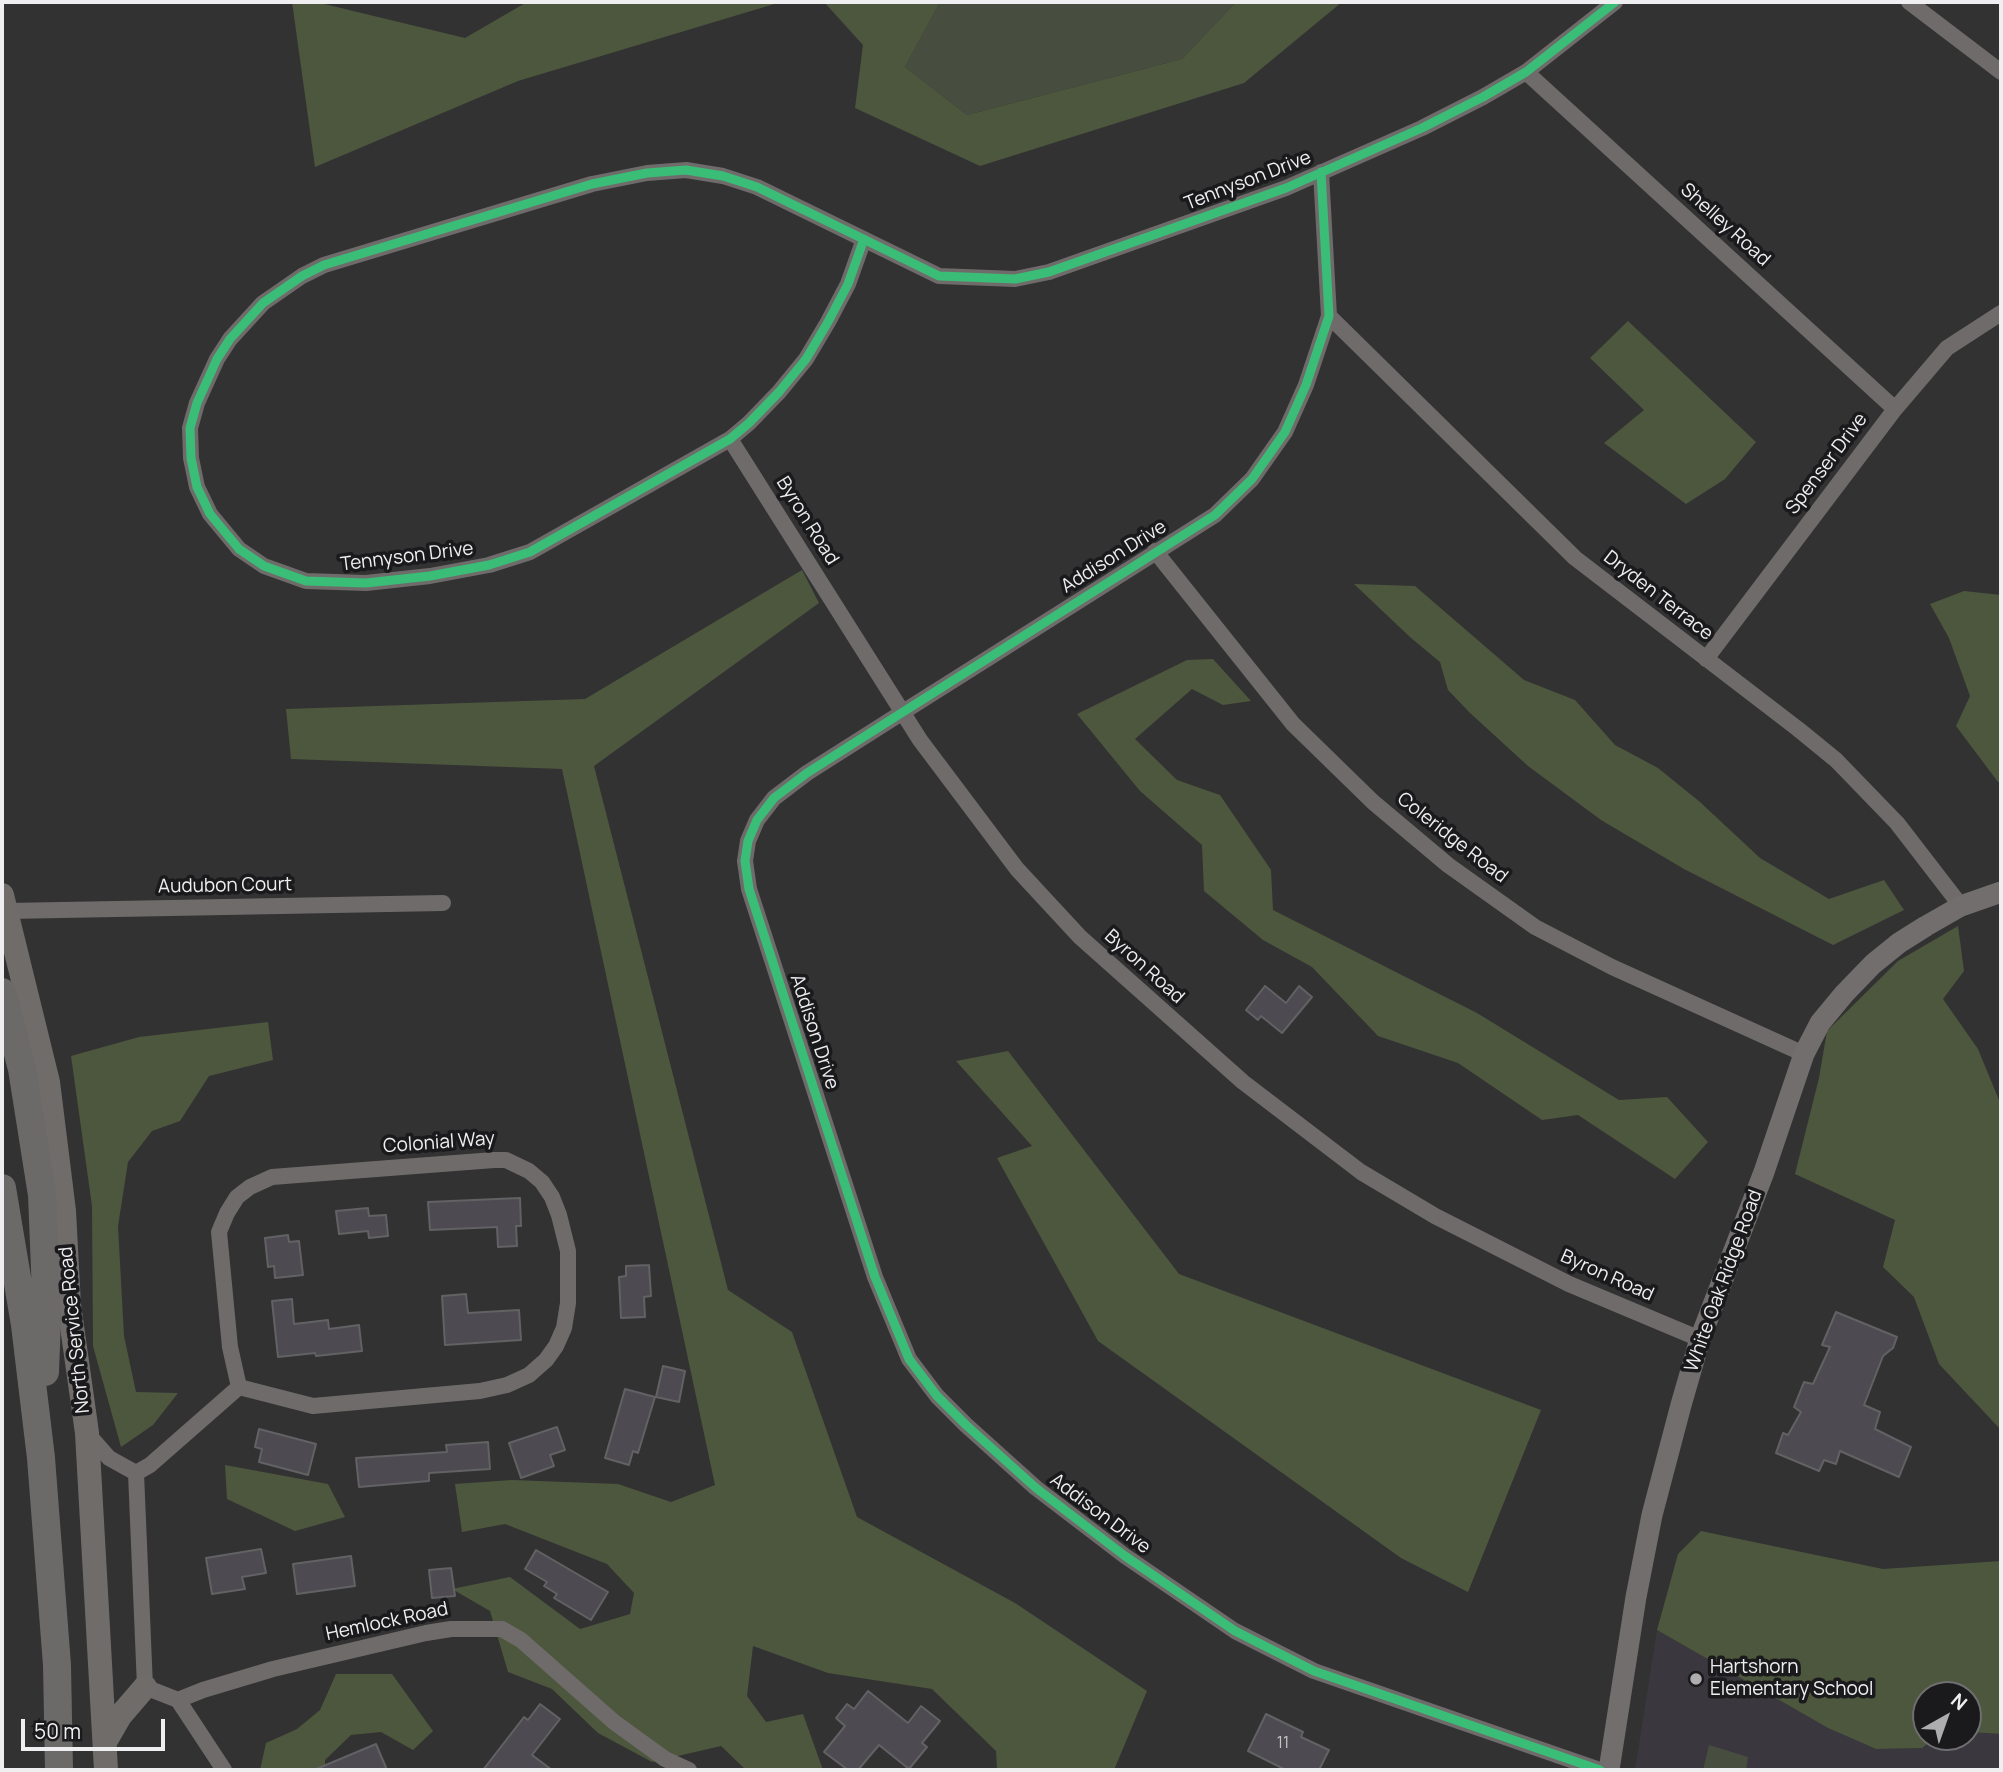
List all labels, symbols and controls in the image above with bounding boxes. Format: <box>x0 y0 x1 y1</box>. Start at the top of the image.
street label: Tennyson Drive <box>1182 146 1314 216</box>
street label: Shelley Road <box>1675 179 1775 271</box>
street label: Spenser Drive <box>1781 409 1873 519</box>
street label: Byron Road <box>771 473 843 569</box>
street label: Addison Drive <box>1057 516 1171 598</box>
street label: Tennyson Drive <box>339 538 475 576</box>
street label: Dryden Terrace <box>1599 546 1717 646</box>
street label: Coleridge Road <box>1392 788 1512 888</box>
street label: Audubon Court <box>158 873 292 899</box>
street label: Byron Road <box>1099 925 1189 1009</box>
street label: Addison Drive <box>785 972 843 1092</box>
street label: Colonial Way <box>382 1128 496 1158</box>
street label: White Oak Ridge Road <box>1680 1187 1768 1375</box>
street label: North Service Road <box>55 1245 95 1415</box>
street label: Byron Road <box>1557 1245 1657 1307</box>
street label: Addison Drive <box>1045 1469 1155 1559</box>
street label: Hemlock Road <box>324 1598 450 1646</box>
place label: Hartshorn Elementary School <box>1710 1657 1873 1701</box>
marker: Hartshorn Elementary School <box>1688 1671 1704 1687</box>
north arrow <box>1912 1681 1982 1751</box>
text: N <box>1946 1687 1973 1716</box>
scale bar <box>24 1706 168 1750</box>
text: 50 m <box>34 1717 81 1745</box>
house number: 11 <box>1277 1734 1289 1754</box>

